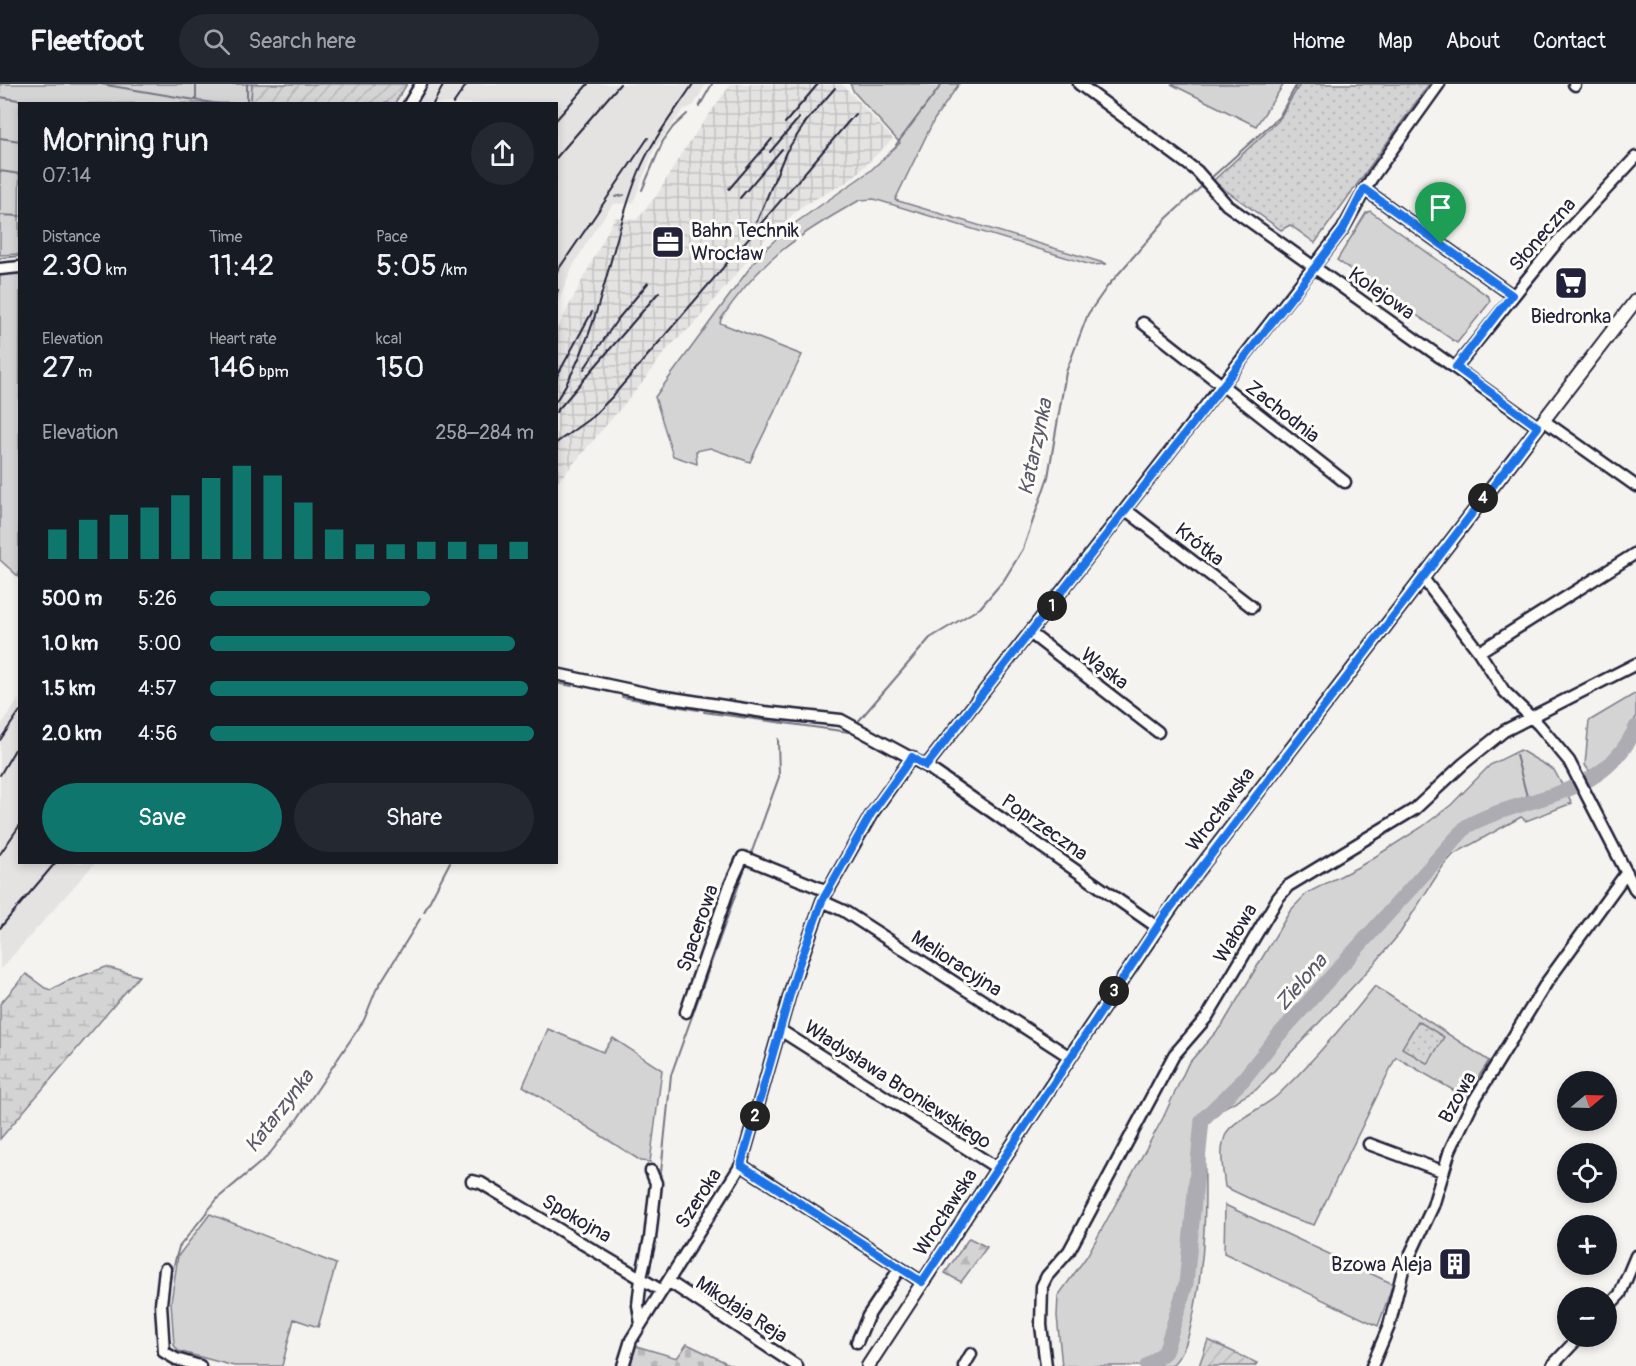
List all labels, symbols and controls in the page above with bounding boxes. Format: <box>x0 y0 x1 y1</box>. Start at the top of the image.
search box <box>179 14 599 68</box>
text: Fleetfoot <box>30 24 143 59</box>
icon: search <box>200 25 233 58</box>
text: Search here <box>248 27 356 55</box>
text: Home <box>1292 28 1345 55</box>
text: Map <box>1378 28 1413 55</box>
text: About <box>1446 28 1500 55</box>
text: Contact <box>1533 28 1606 55</box>
text: Morning run <box>42 120 209 161</box>
button: share <box>471 122 534 185</box>
text: 07:14 <box>42 163 91 188</box>
pin <box>1415 182 1466 244</box>
icon: arrive <box>1424 191 1457 224</box>
street label: Słoneczna <box>1504 192 1581 276</box>
place label: Bahn Technik Wrocław <box>691 218 800 266</box>
office icon: Bahn Technik Wrocław <box>650 224 686 260</box>
text: Distance <box>42 227 101 247</box>
text: Time <box>209 227 242 247</box>
text: Pace <box>376 227 408 247</box>
text: 2.30 <box>42 247 103 284</box>
text: 11:42 <box>209 247 275 284</box>
text: 5:05 <box>376 247 437 284</box>
text: km <box>103 260 127 280</box>
text: /km <box>437 260 467 280</box>
street label: Kolejowa <box>1344 262 1420 325</box>
supermarket icon: Biedronka <box>1553 265 1589 301</box>
place label: Biedronka <box>1531 304 1611 329</box>
text: Elevation <box>42 329 103 349</box>
text: Heart rate <box>209 329 276 349</box>
text: kcal <box>376 329 402 349</box>
text: 27 <box>42 349 75 386</box>
text: 146 <box>209 349 256 386</box>
text: 150 <box>376 349 424 386</box>
text: m <box>75 362 92 382</box>
text: bpm <box>256 362 289 382</box>
street label: Zachodnia <box>1241 375 1325 448</box>
water label: Katarzynka <box>1012 395 1059 498</box>
text: Elevation <box>42 420 118 445</box>
text: 258–284 m <box>435 420 534 445</box>
pin: 4 <box>1468 483 1498 513</box>
text: 4 <box>1478 488 1488 508</box>
street label: Krótka <box>1170 517 1229 571</box>
text: 500 m <box>42 586 102 611</box>
text: 5:26 <box>138 586 177 611</box>
pin: 1 <box>1037 591 1067 621</box>
text: 1 <box>1049 596 1055 616</box>
text: 1.0 km <box>42 631 98 656</box>
text: 5:00 <box>138 631 182 656</box>
street label: Wąska <box>1076 642 1134 695</box>
text: 1.5 km <box>42 676 95 701</box>
text: 4:57 <box>138 676 176 701</box>
text: 2.0 km <box>42 721 102 746</box>
text: 4:56 <box>138 721 177 746</box>
street label: Wrocławska <box>1181 762 1260 856</box>
button: Save <box>42 783 282 852</box>
button: Share <box>294 783 534 852</box>
street label: Poprzeczna <box>997 788 1093 866</box>
street label: Spacerowa <box>671 881 724 975</box>
street label: Wałowa <box>1208 899 1263 967</box>
street label: Melioracyjna <box>906 925 1007 1002</box>
water label: Zielona <box>1269 948 1334 1016</box>
pin: 3 <box>1099 976 1129 1006</box>
text: 3 <box>1110 981 1118 1001</box>
street label: Władysława Broniewskiego <box>799 1014 996 1154</box>
water label: Katarzynka <box>239 1063 321 1158</box>
street label: Bzowa <box>1433 1067 1482 1127</box>
north arrow <box>1557 1071 1617 1131</box>
map controls <box>1557 1071 1617 1347</box>
pin: 2 <box>740 1101 770 1131</box>
text: 2 <box>751 1106 759 1126</box>
button: locate <box>1557 1143 1617 1203</box>
street label: Szeroka <box>670 1163 727 1233</box>
street label: Wrocławska <box>908 1164 983 1261</box>
street label: Spokojna <box>538 1189 616 1248</box>
button: + <box>1557 1215 1617 1275</box>
building icon: Bzowa Aleja <box>1437 1246 1473 1282</box>
place label: Bzowa Aleja <box>1331 1252 1432 1277</box>
street label: Mikołaja Reja <box>691 1270 793 1348</box>
button: − <box>1557 1287 1617 1347</box>

